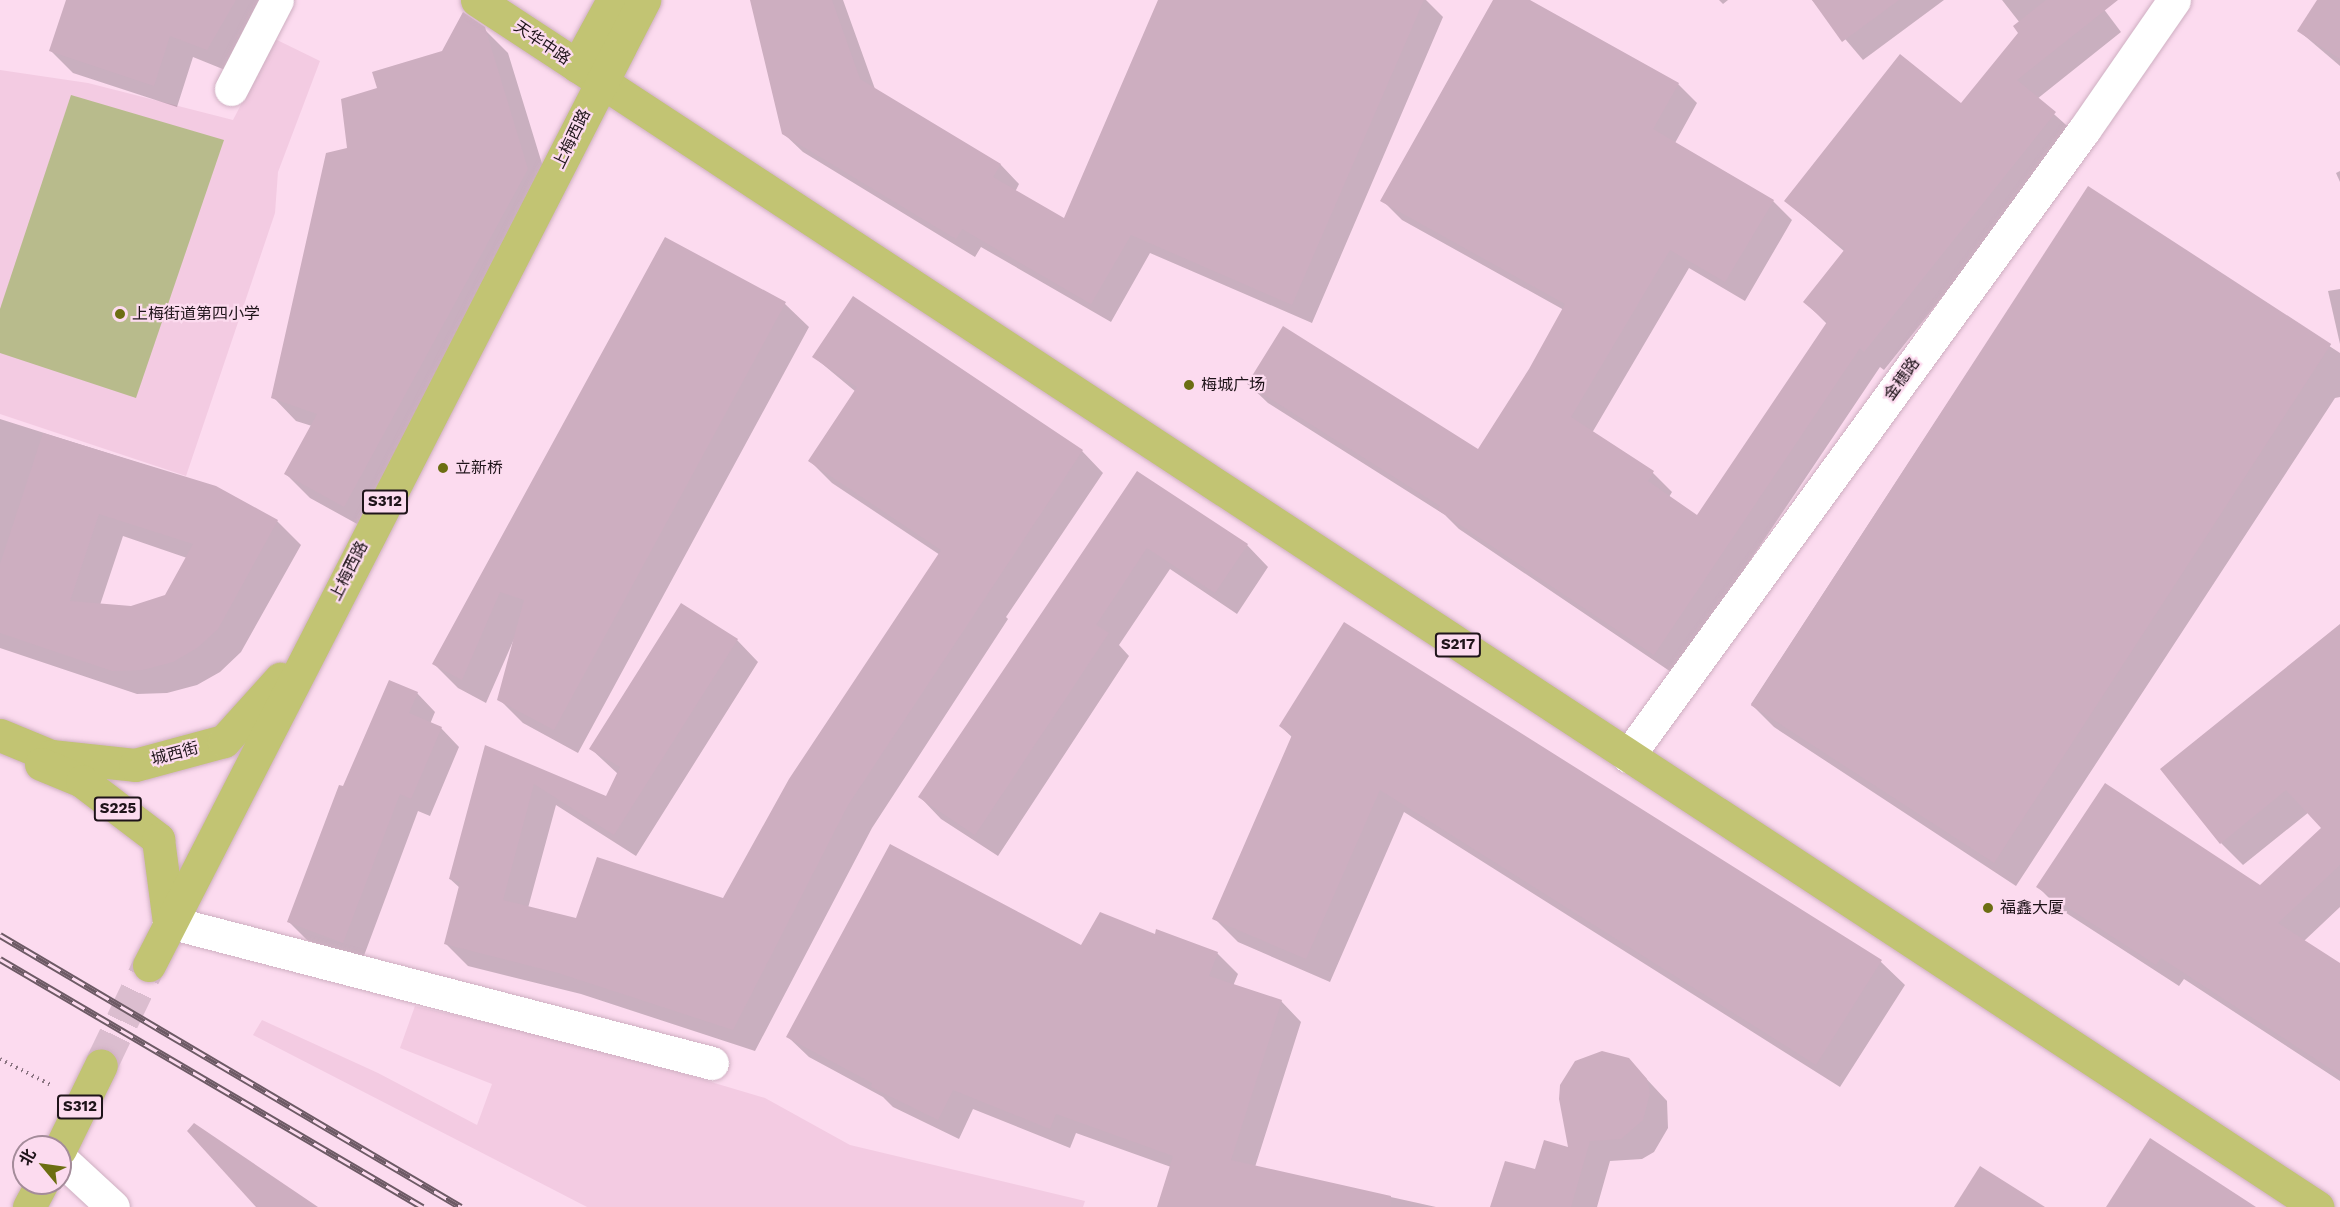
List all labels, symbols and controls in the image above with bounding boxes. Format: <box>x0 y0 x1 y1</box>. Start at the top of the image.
street label: 天华中路 <box>510 17 574 69</box>
street label: 上梅西路 <box>549 106 595 172</box>
place label: 上梅街道第四小学 <box>132 304 260 324</box>
marker: 上梅街道第四小学 <box>113 307 127 321</box>
street label: 金穗路 <box>1880 354 1924 404</box>
place label: 梅城广场 <box>1201 375 1265 395</box>
marker: 梅城广场 <box>1182 378 1196 392</box>
place label: 立新桥 <box>455 458 503 478</box>
marker: 立新桥 <box>436 461 450 475</box>
road number: S312 <box>361 490 409 514</box>
street label: 上梅西路 <box>326 538 372 604</box>
road number: S217 <box>1434 633 1482 657</box>
street label: 城西街 <box>149 739 201 769</box>
road number: S225 <box>92 797 144 821</box>
place label: 福鑫大厦 <box>2000 898 2064 918</box>
marker: 福鑫大厦 <box>1981 901 1995 915</box>
road number: S312 <box>56 1095 104 1119</box>
north arrow <box>12 1135 72 1195</box>
text: 北 <box>15 1145 40 1169</box>

